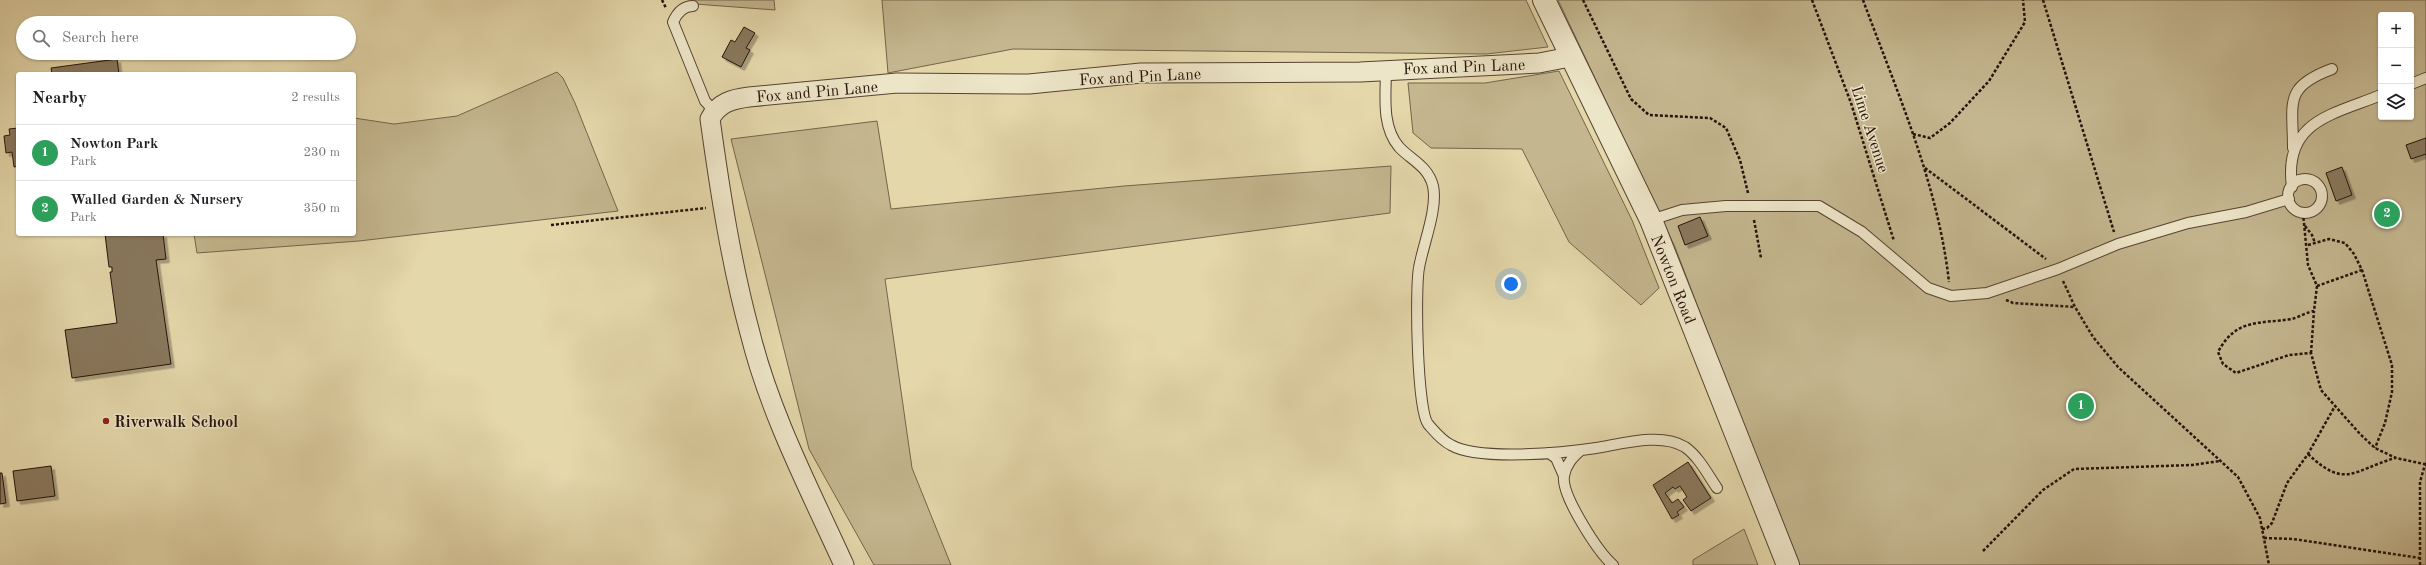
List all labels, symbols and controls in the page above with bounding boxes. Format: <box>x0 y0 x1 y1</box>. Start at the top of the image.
map controls <box>2378 12 2414 120</box>
button: + <box>2378 12 2414 48</box>
search box <box>16 16 356 60</box>
icon: search <box>30 27 52 49</box>
text: Search here <box>62 31 139 46</box>
button: − <box>2378 48 2414 84</box>
street label: Fox and Pin Lane <box>1403 58 1525 78</box>
street label: Fox and Pin Lane <box>1079 67 1202 89</box>
street label: Fox and Pin Lane <box>756 80 879 106</box>
street label: Lime Avenue <box>1848 84 1891 175</box>
button: layers <box>2378 84 2414 120</box>
text: Nearby <box>32 90 87 107</box>
text: 2 results <box>291 91 340 104</box>
text: Nowton Park <box>70 137 158 152</box>
text: 1 <box>41 146 49 159</box>
text: 230 m <box>303 146 340 159</box>
text: Park <box>70 155 97 168</box>
text: Walled Garden & Nursery <box>70 193 244 208</box>
pin: 2 <box>2374 199 2400 229</box>
text: 2 <box>41 202 49 215</box>
text: 350 m <box>303 202 340 215</box>
text: Park <box>70 211 97 224</box>
street label: Nowton Road <box>1647 233 1697 327</box>
your location <box>1501 274 1521 294</box>
pin: 1 <box>2068 391 2094 421</box>
place label: Riverwalk School <box>114 415 238 431</box>
marker: Riverwalk School <box>101 416 111 426</box>

